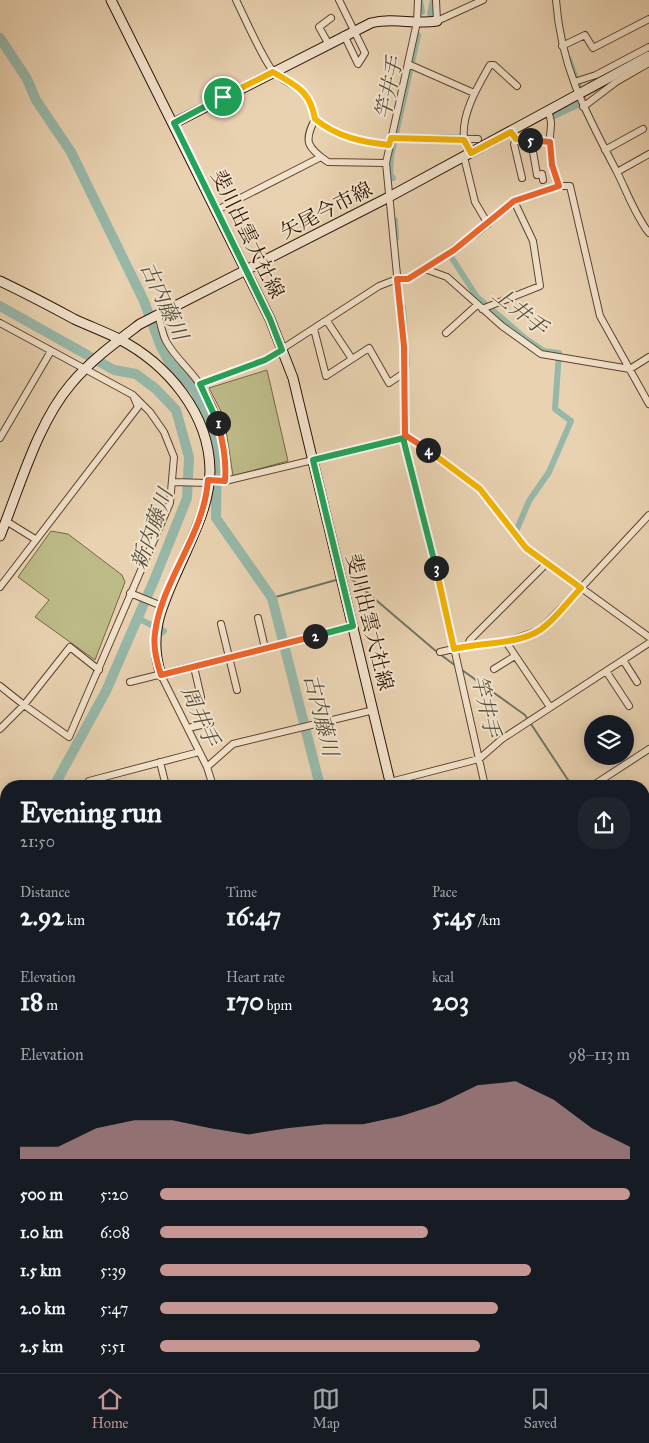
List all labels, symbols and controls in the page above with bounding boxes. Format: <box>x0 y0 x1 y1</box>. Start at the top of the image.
water label: 竿井手 <box>370 53 409 122</box>
pin <box>202 76 244 118</box>
icon: arrive <box>209 83 237 111</box>
pin: 5 <box>518 128 542 152</box>
text: 5 <box>527 132 534 149</box>
street label: 斐川出雲大社線 <box>207 166 289 302</box>
street label: 矢尾今市線 <box>276 177 376 243</box>
water label: 古内藤川 <box>134 257 194 346</box>
water label: 上井手 <box>487 281 554 342</box>
pin: 1 <box>206 410 230 436</box>
text: 1 <box>216 415 221 432</box>
pin: 4 <box>416 438 440 462</box>
text: 4 <box>425 442 432 459</box>
water label: 新内藤川 <box>125 483 179 573</box>
street label: 斐川出雲大社線 <box>341 551 399 693</box>
pin: 3 <box>424 556 448 580</box>
text: 3 <box>434 560 439 577</box>
pin: 2 <box>302 624 328 648</box>
text: 2 <box>312 628 319 645</box>
water label: 古内藤川 <box>298 671 344 761</box>
water label: 竿井手 <box>466 672 506 742</box>
water label: 周井手 <box>175 682 226 752</box>
map controls <box>584 715 634 765</box>
button: layers <box>584 715 634 765</box>
text: Evening run <box>20 795 162 830</box>
button: share <box>578 797 630 849</box>
text: 21:50 <box>20 832 55 851</box>
text: Distance <box>20 884 70 901</box>
text: Time <box>226 884 257 901</box>
text: Pace <box>432 884 457 901</box>
text: 2.92 <box>20 901 64 932</box>
text: 16:47 <box>226 901 281 932</box>
text: 5:45 <box>432 901 475 932</box>
text: km <box>64 912 85 929</box>
text: /km <box>475 912 501 929</box>
text: Elevation <box>20 969 76 986</box>
text: Heart rate <box>226 969 285 986</box>
text: kcal <box>432 969 454 986</box>
text: 18 <box>20 986 43 1017</box>
text: 170 <box>226 986 264 1017</box>
text: 203 <box>432 986 469 1017</box>
text: m <box>43 997 58 1014</box>
text: bpm <box>264 997 292 1014</box>
text: Elevation <box>20 1045 84 1064</box>
text: 98–113 m <box>569 1045 630 1064</box>
text: 500 m <box>20 1185 63 1204</box>
text: 5:20 <box>100 1185 129 1204</box>
text: 1.0 km <box>20 1223 63 1242</box>
text: 6:08 <box>100 1223 130 1242</box>
text: 1.5 km <box>20 1261 61 1280</box>
text: 5:39 <box>100 1261 126 1280</box>
text: 2.0 km <box>20 1299 65 1318</box>
text: 5:47 <box>100 1299 128 1318</box>
text: 2.5 km <box>20 1337 63 1356</box>
text: 5:51 <box>100 1337 125 1356</box>
tab: Home <box>92 1385 128 1432</box>
tab: Map <box>312 1385 340 1432</box>
tab: Saved <box>524 1385 557 1432</box>

